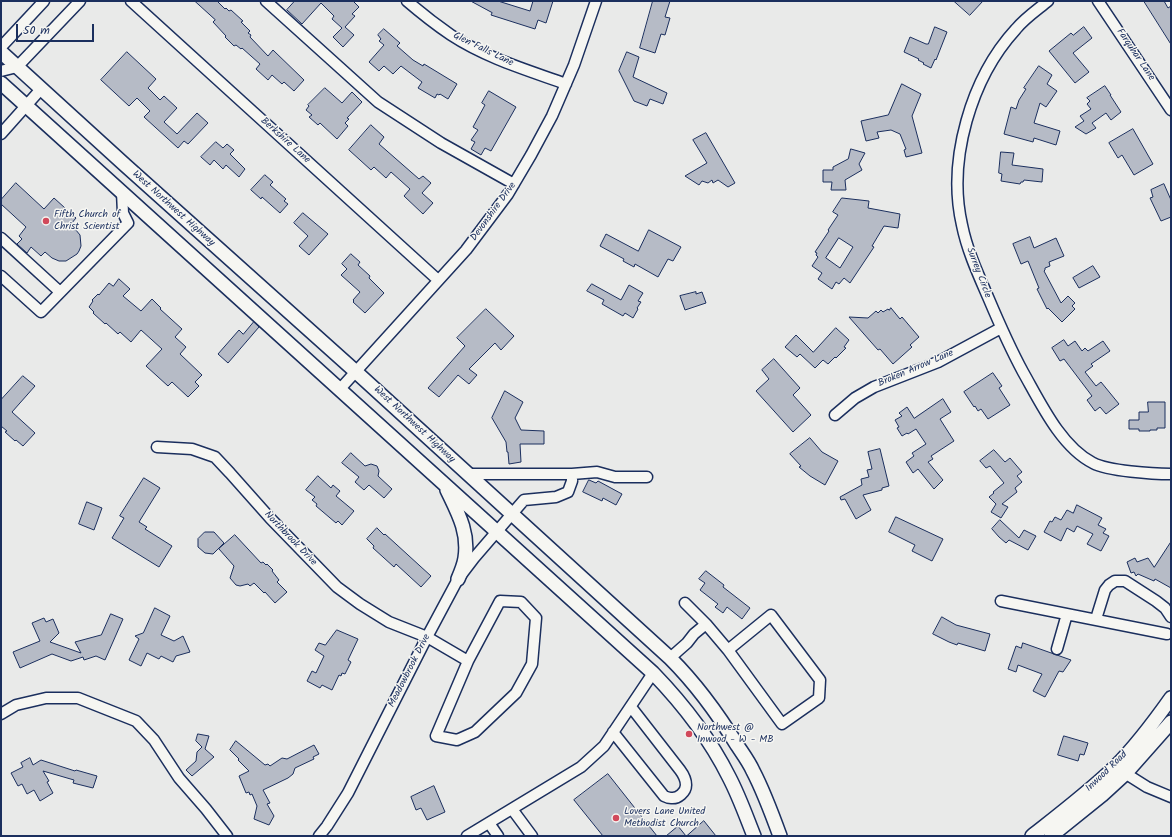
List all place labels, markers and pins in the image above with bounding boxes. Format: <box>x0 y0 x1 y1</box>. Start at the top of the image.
place label: Fifth Church of Christ Scientist <box>54 209 120 232</box>
marker: Fifth Church of Christ Scientist <box>41 216 51 226</box>
place label: Northwest @ Inwood - W - MB <box>697 722 774 746</box>
marker: Northwest @ Inwood - W - MB <box>684 729 694 739</box>
place label: Lovers Lane United Methodist Church <box>624 806 705 830</box>
marker: Lovers Lane United Methodist Church <box>611 813 621 823</box>

